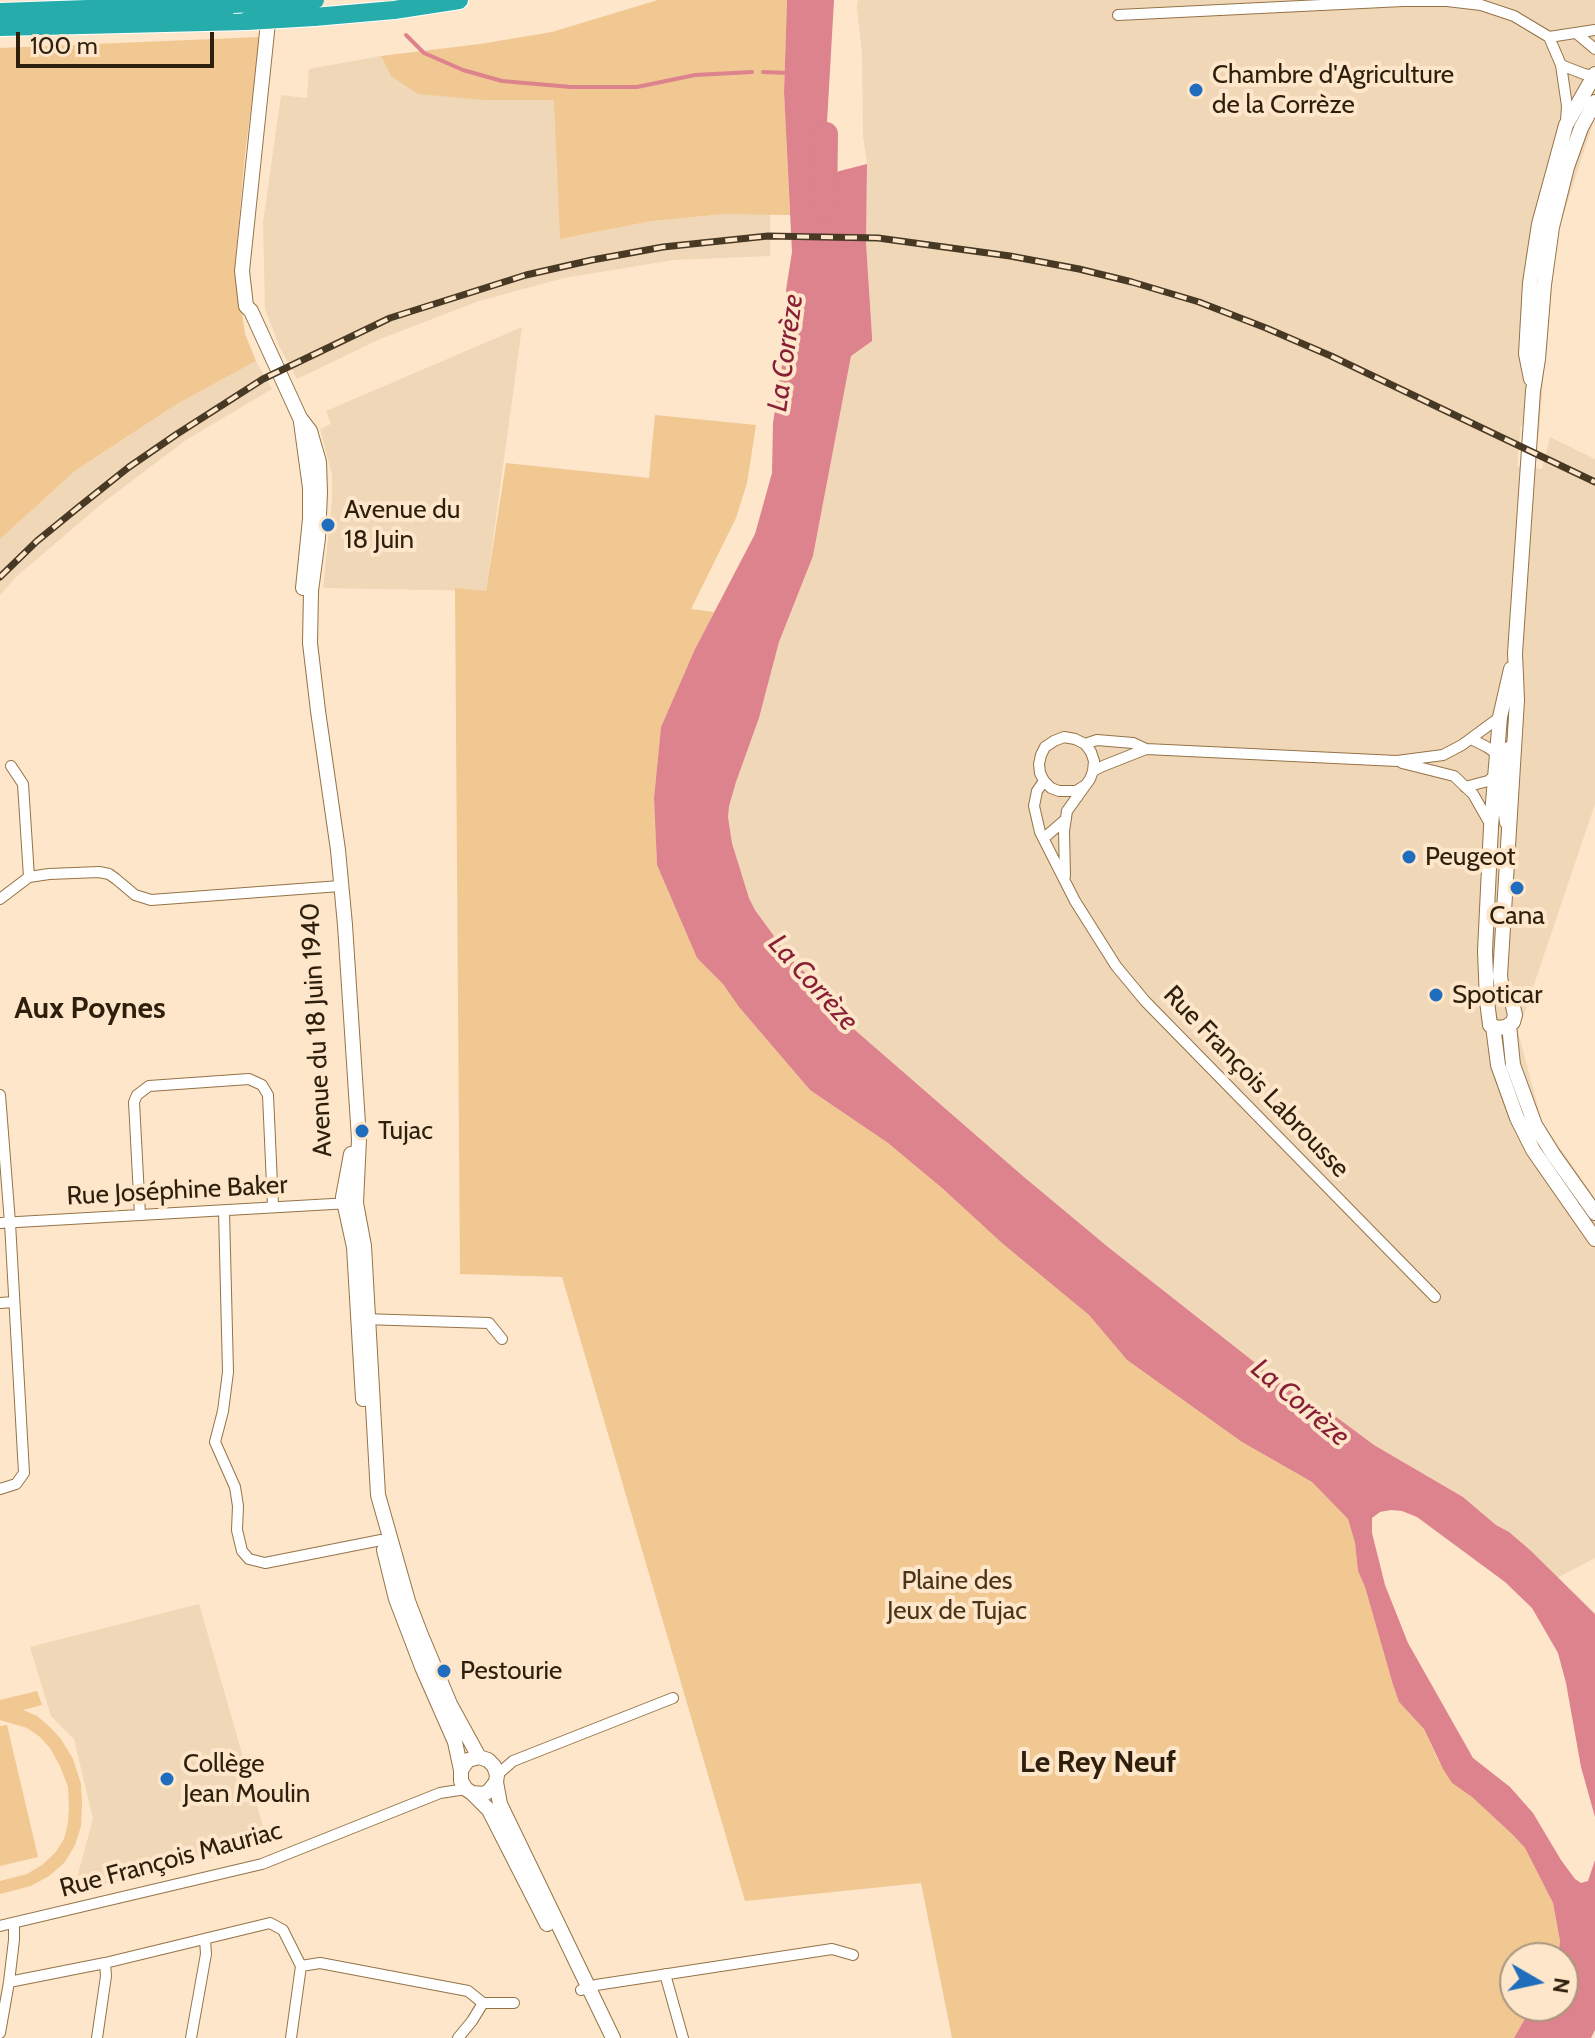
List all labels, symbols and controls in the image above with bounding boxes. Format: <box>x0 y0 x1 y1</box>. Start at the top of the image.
scale bar <box>20 16 218 66</box>
text: 100 m <box>30 31 98 60</box>
place label: Chambre d'Agriculture de la Corrèze <box>1212 59 1454 120</box>
marker: Chambre d'Agriculture de la Corrèze <box>1187 81 1205 99</box>
water label: La Corrèze <box>761 292 811 414</box>
place label: Avenue du 18 Juin <box>344 494 460 556</box>
marker: Avenue du 18 Juin <box>319 516 337 534</box>
place label: Peugeot <box>1425 841 1516 873</box>
marker: Peugeot <box>1400 848 1418 866</box>
marker: Cana <box>1508 879 1526 897</box>
place label: Cana <box>1489 900 1545 932</box>
street label: Avenue du 18 Juin 1940 <box>295 902 339 1158</box>
water label: La Corrèze <box>761 928 865 1038</box>
place label: Spoticar <box>1452 979 1542 1011</box>
street label: Rue François Labrousse <box>1156 980 1356 1184</box>
marker: Spoticar <box>1427 986 1445 1004</box>
district label: Aux Poynes <box>14 991 166 1027</box>
place label: Tujac <box>378 1115 433 1147</box>
marker: Tujac <box>353 1122 371 1140</box>
street label: Rue Joséphine Baker <box>66 1170 288 1212</box>
water label: La Corrèze <box>1244 1352 1356 1454</box>
park label: Plaine des Jeux de Tujac <box>887 1565 1027 1626</box>
place label: Pestourie <box>460 1655 562 1687</box>
marker: Pestourie <box>435 1662 453 1680</box>
district label: Le Rey Neuf <box>1020 1745 1176 1781</box>
place label: Collège Jean Moulin <box>183 1748 310 1810</box>
marker: Collège Jean Moulin <box>158 1770 176 1788</box>
street label: Rue François Mauriac <box>56 1815 286 1905</box>
north arrow <box>1499 1942 1579 2022</box>
text: N <box>1547 1976 1576 1995</box>

